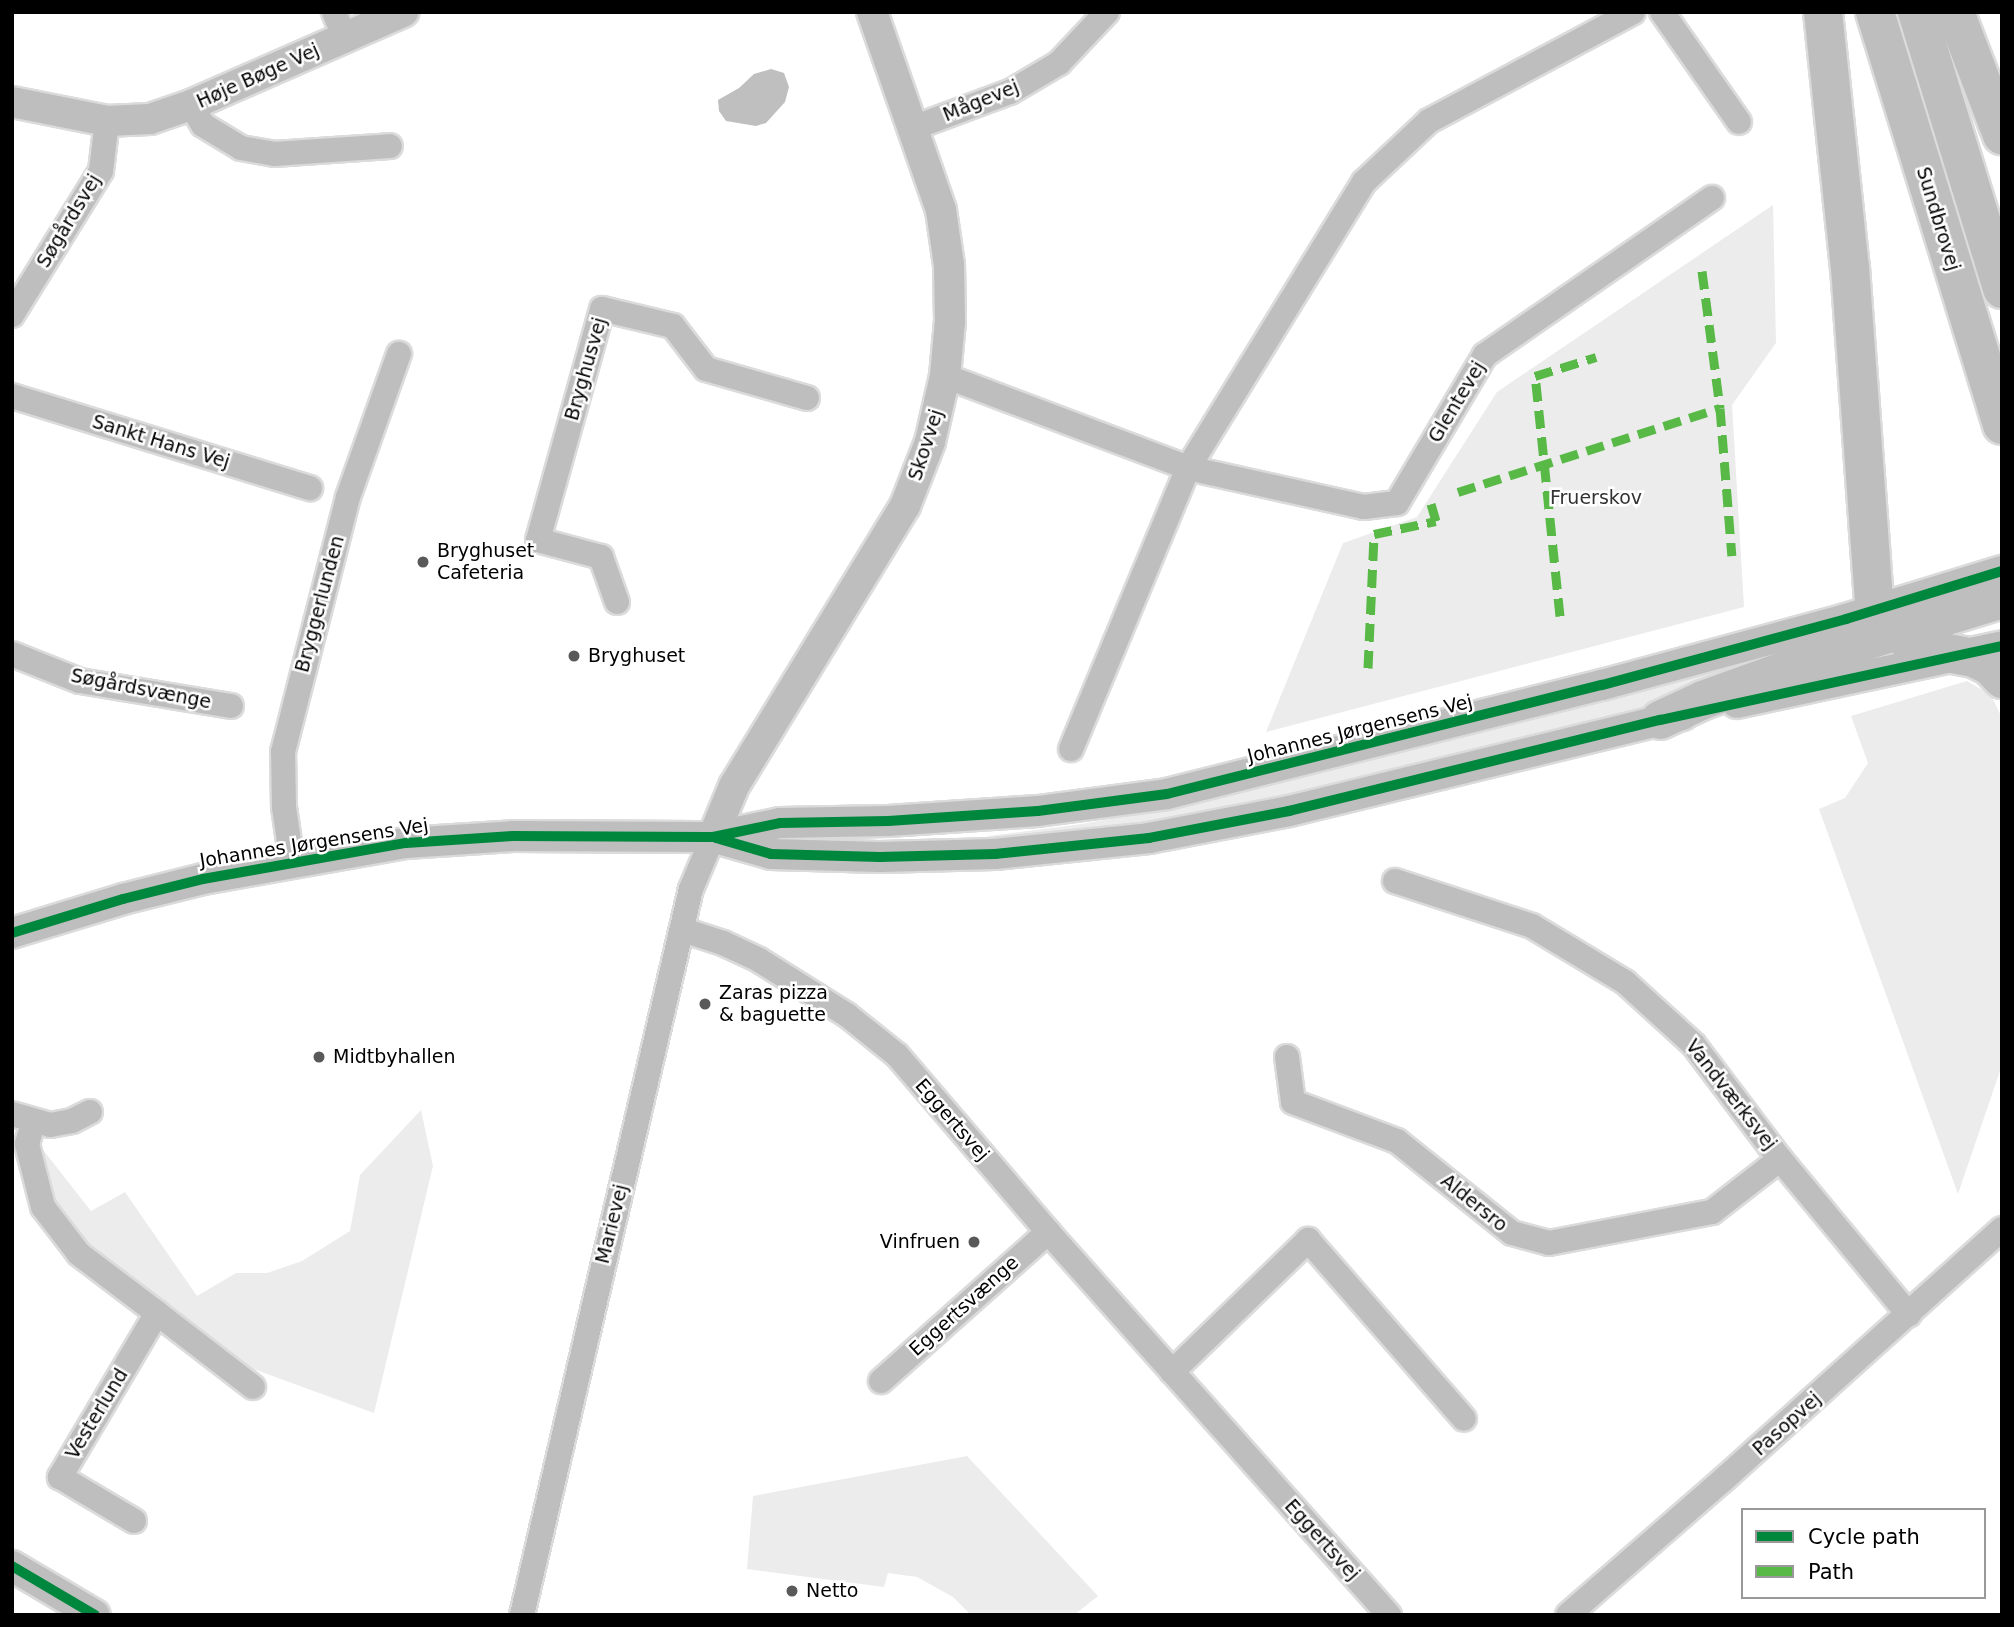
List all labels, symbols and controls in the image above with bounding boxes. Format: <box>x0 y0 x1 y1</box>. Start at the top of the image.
street label: Høje Bøge Vej <box>193 39 323 113</box>
street label: Mågevej <box>940 75 1022 127</box>
street label: Sundbrovej <box>1911 164 1965 274</box>
street label: Søgårdsvej <box>32 170 106 272</box>
street label: Bryghusvej <box>560 315 612 423</box>
street label: Glentevej <box>1424 357 1490 447</box>
street label: Skovvej <box>904 407 948 483</box>
street label: Sankt Hans Vej <box>89 410 233 474</box>
park label: Fruerskov <box>1550 487 1642 509</box>
street label: Bryggerlunden <box>291 533 349 675</box>
place label: Bryghuset Cafeteria <box>437 540 534 584</box>
marker: Bryghuset Cafeteria <box>415 554 431 570</box>
place label: Bryghuset <box>588 645 685 667</box>
marker: Bryghuset <box>566 648 582 664</box>
street label: Søgårdsvænge <box>69 664 213 714</box>
street label: Johannes Jørgensens Vej <box>1245 690 1475 768</box>
street label: Johannes Jørgensens Vej <box>198 814 430 872</box>
place label: Zaras pizza & baguette <box>719 982 828 1026</box>
marker: Zaras pizza & baguette <box>697 996 713 1012</box>
street label: Vandværksvej <box>1681 1035 1781 1155</box>
place label: Midtbyhallen <box>333 1046 455 1068</box>
marker: Midtbyhallen <box>311 1049 327 1065</box>
street label: Eggertsvej <box>910 1074 994 1166</box>
street label: Aldersro <box>1436 1169 1512 1237</box>
street label: Marievej <box>591 1182 633 1266</box>
place label: Vinfruen <box>880 1231 960 1253</box>
marker: Vinfruen <box>966 1234 982 1250</box>
street label: Eggertsvænge <box>905 1251 1023 1361</box>
street label: Vesterlund <box>61 1365 133 1463</box>
street label: Pasopvej <box>1748 1387 1826 1461</box>
street label: Eggertsvej <box>1280 1495 1364 1585</box>
legend <box>1741 1508 1986 1599</box>
text: Cycle path <box>1808 1525 1920 1549</box>
text: Path <box>1808 1560 1854 1584</box>
place label: Netto <box>806 1580 858 1602</box>
marker: Netto <box>784 1583 800 1599</box>

